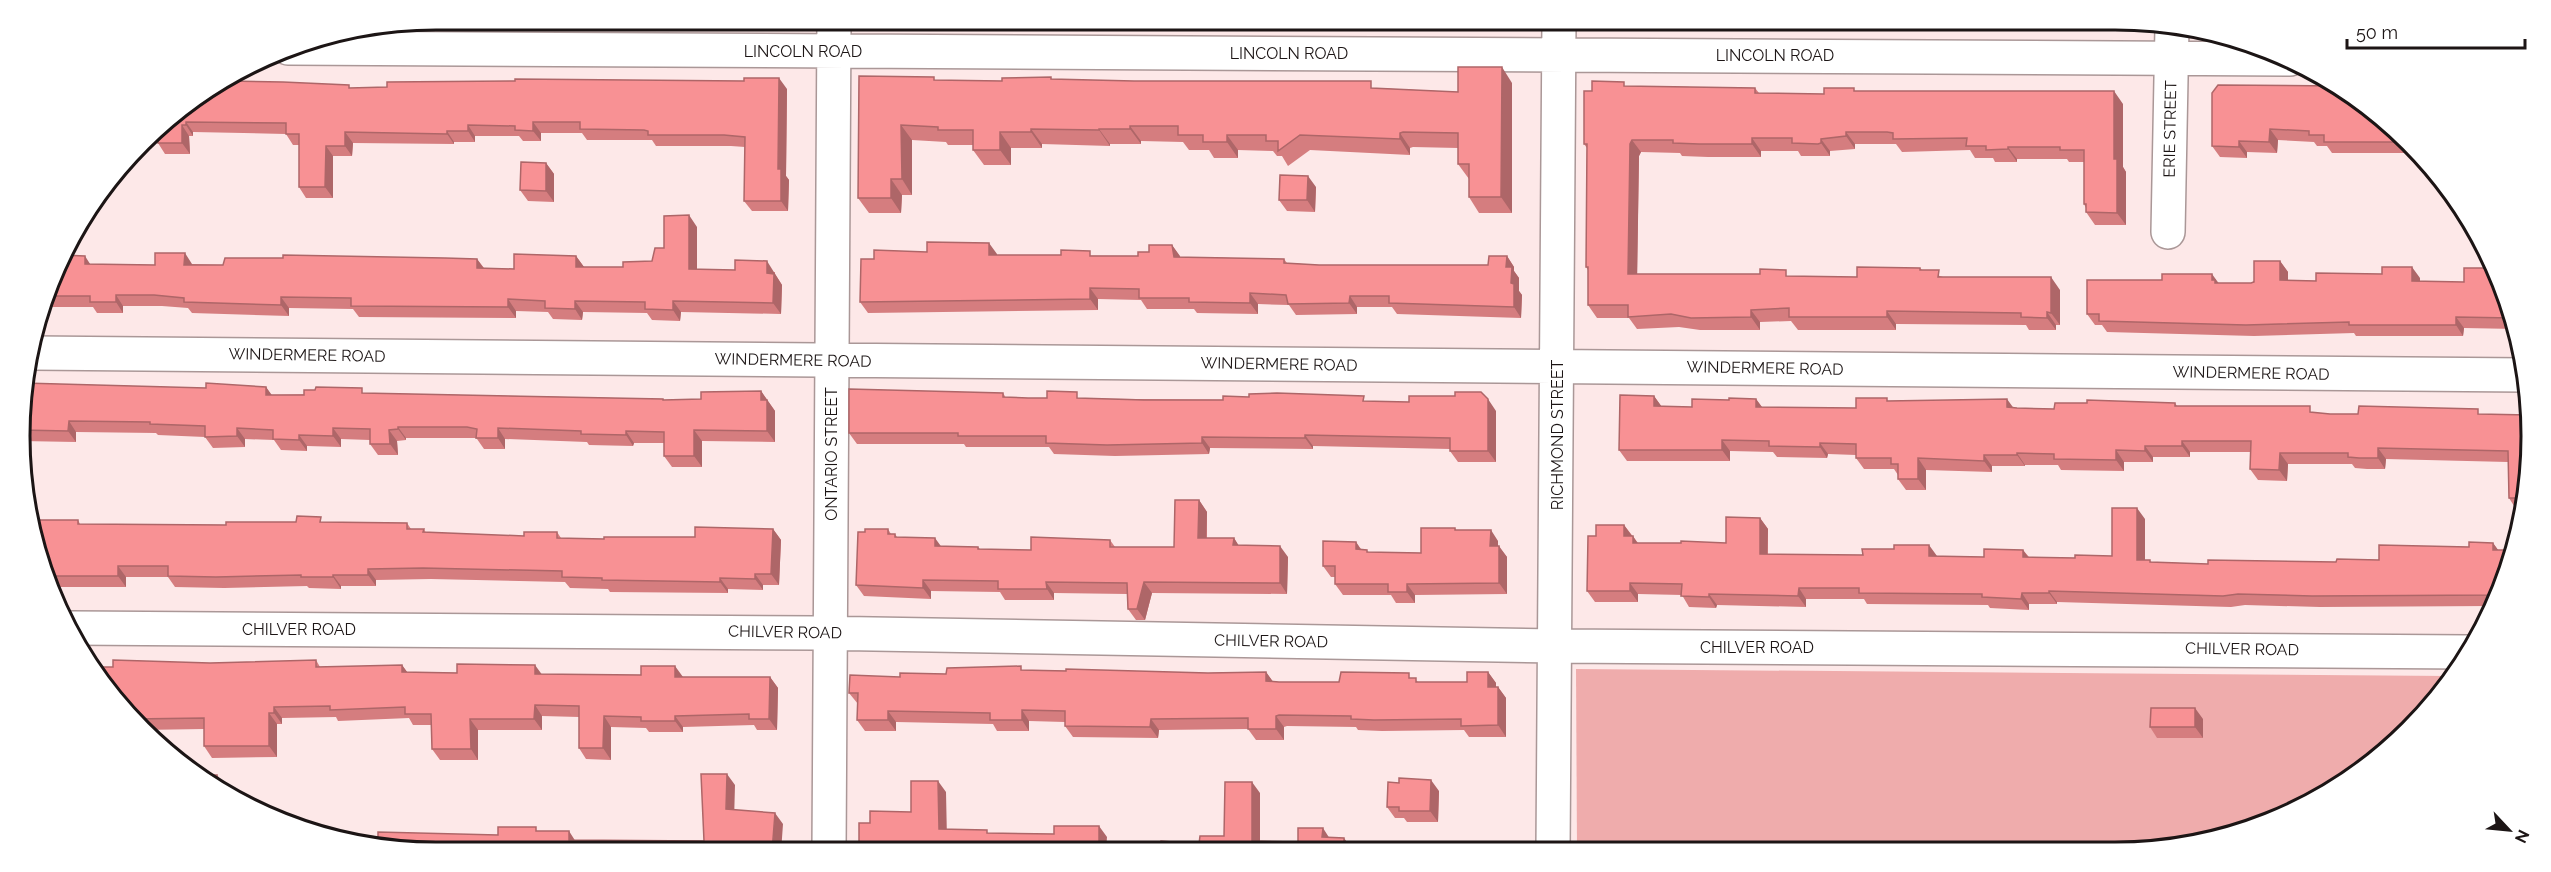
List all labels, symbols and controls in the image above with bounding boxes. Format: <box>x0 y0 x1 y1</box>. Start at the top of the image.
scale bar <box>2347 12 2526 50</box>
text: 50 m <box>2356 22 2398 43</box>
street label: LINCOLN ROAD <box>744 42 862 61</box>
street label: LINCOLN ROAD <box>1230 44 1348 63</box>
street label: LINCOLN ROAD <box>1716 46 1834 65</box>
street label: ERIE STREET <box>2160 80 2180 178</box>
street label: WINDERMERE ROAD <box>228 344 386 366</box>
street label: WINDERMERE ROAD <box>714 349 872 371</box>
street label: WINDERMERE ROAD <box>1200 353 1358 375</box>
street label: WINDERMERE ROAD <box>1686 357 1844 379</box>
street label: RICHMOND STREET <box>1548 360 1567 510</box>
street label: WINDERMERE ROAD <box>2172 362 2330 384</box>
street label: ONTARIO STREET <box>822 387 841 521</box>
street label: CHILVER ROAD <box>242 620 356 639</box>
street label: CHILVER ROAD <box>728 622 842 642</box>
street label: CHILVER ROAD <box>1214 631 1328 651</box>
street label: CHILVER ROAD <box>1700 638 1814 657</box>
street label: CHILVER ROAD <box>2185 639 2299 659</box>
north arrow <box>2479 800 2539 860</box>
text: N <box>2511 827 2533 846</box>

